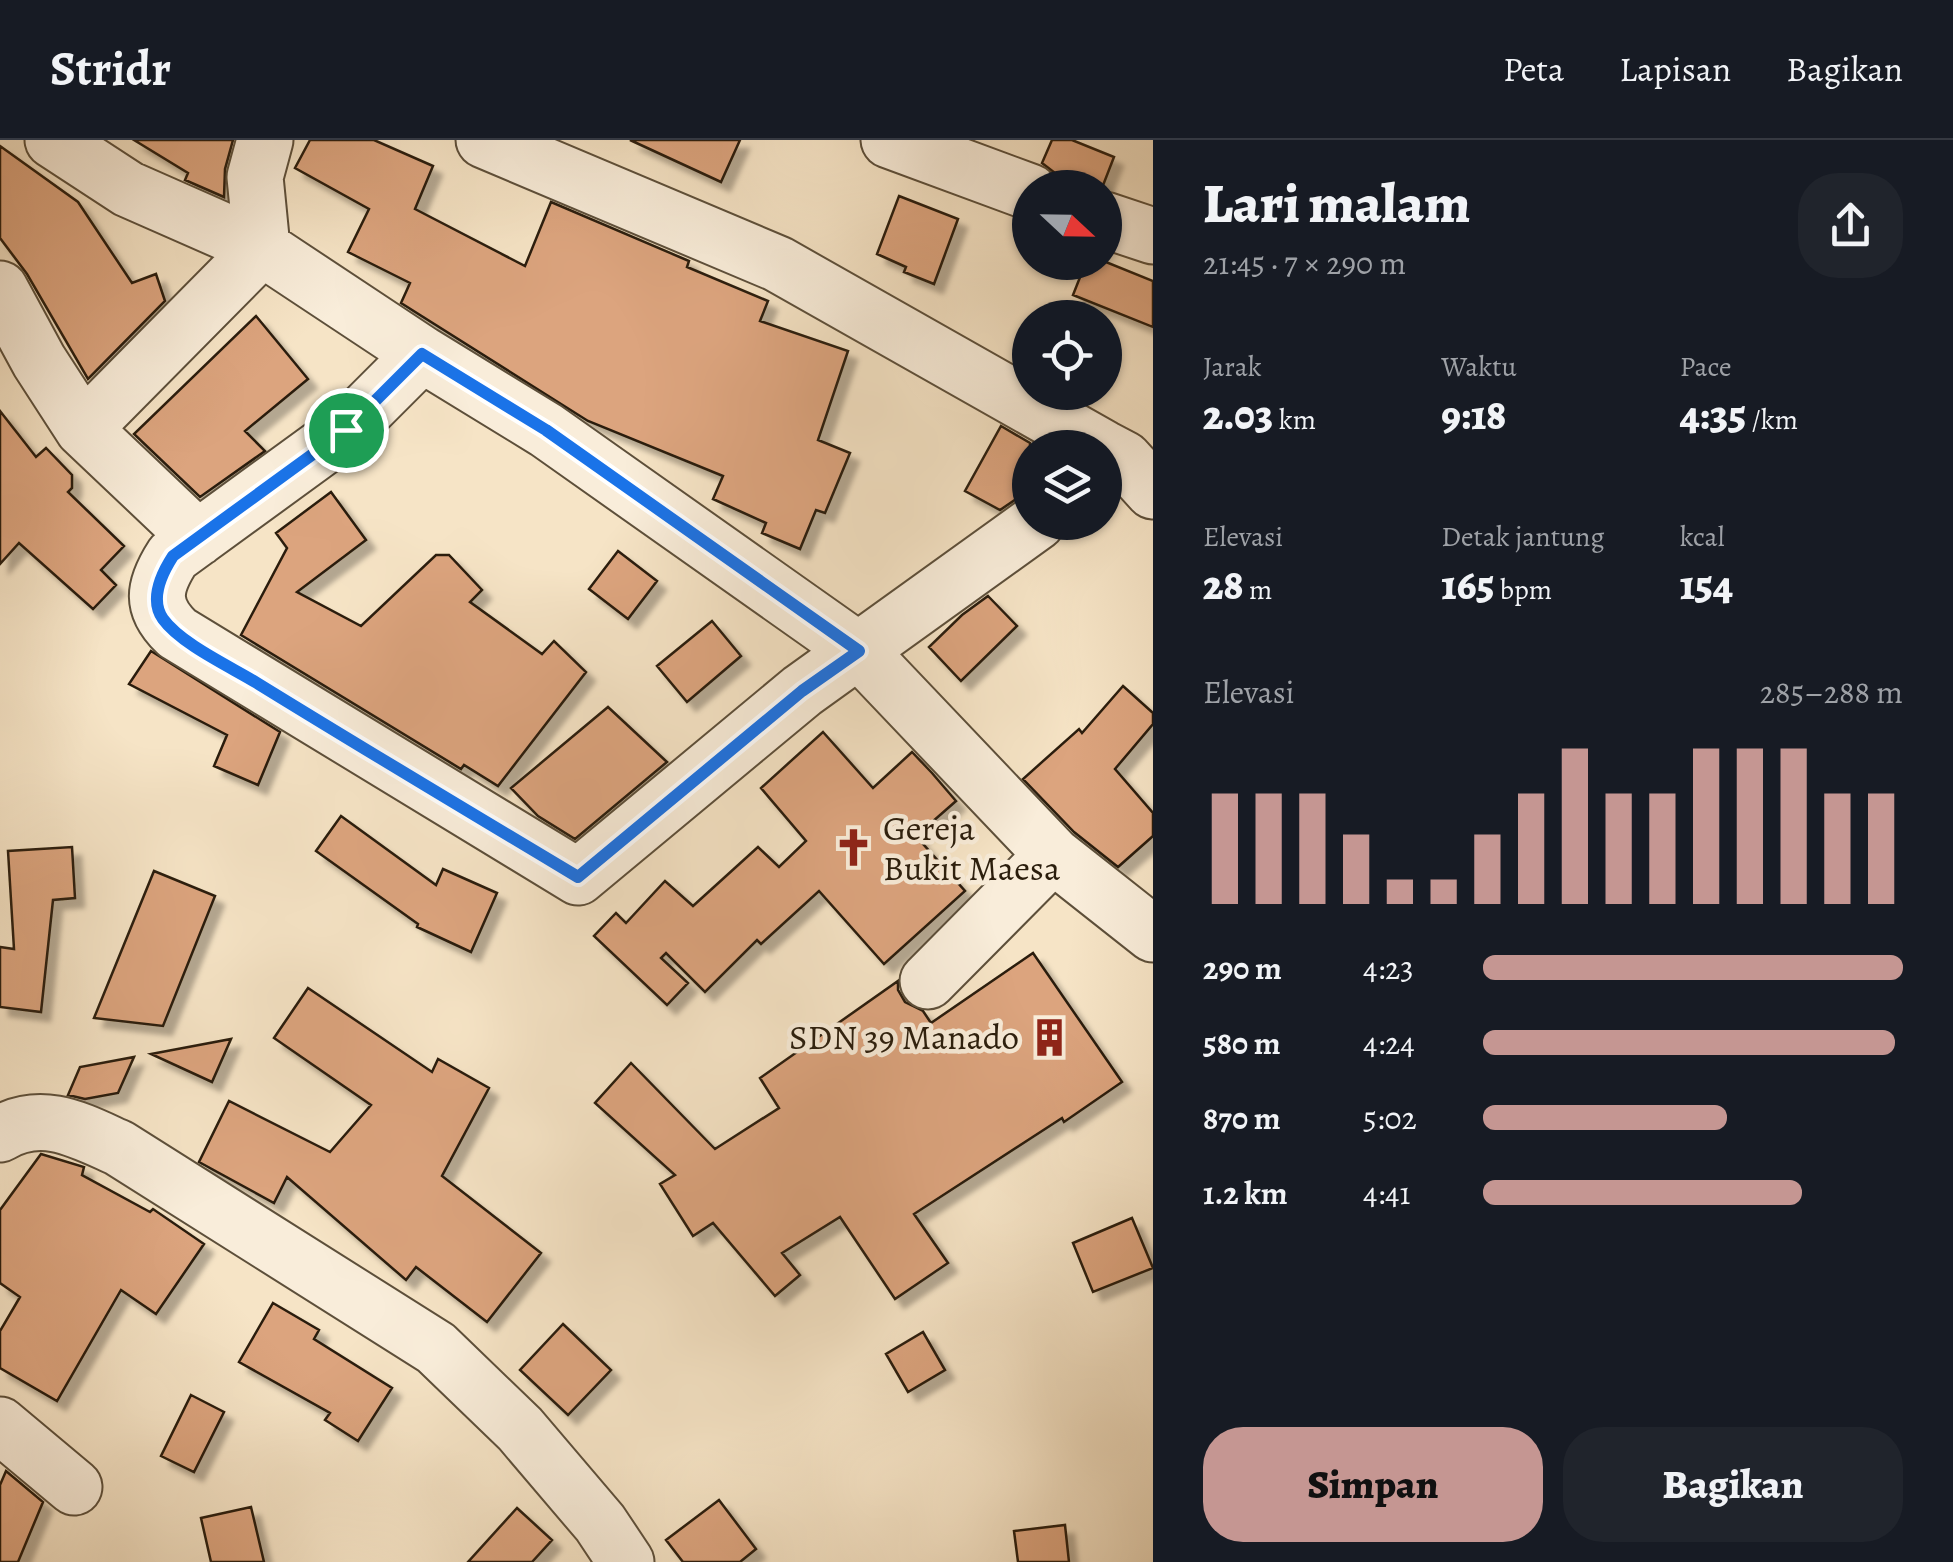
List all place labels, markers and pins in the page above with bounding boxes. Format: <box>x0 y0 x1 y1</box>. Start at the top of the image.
pin <box>304 388 389 473</box>
place label: Gereja Bukit Maesa <box>883 804 1061 892</box>
church icon: Gereja Bukit Maesa <box>832 827 874 869</box>
place label: SDN 39 Manado <box>789 1013 1019 1061</box>
building icon: SDN 39 Manado <box>1028 1016 1070 1058</box>

